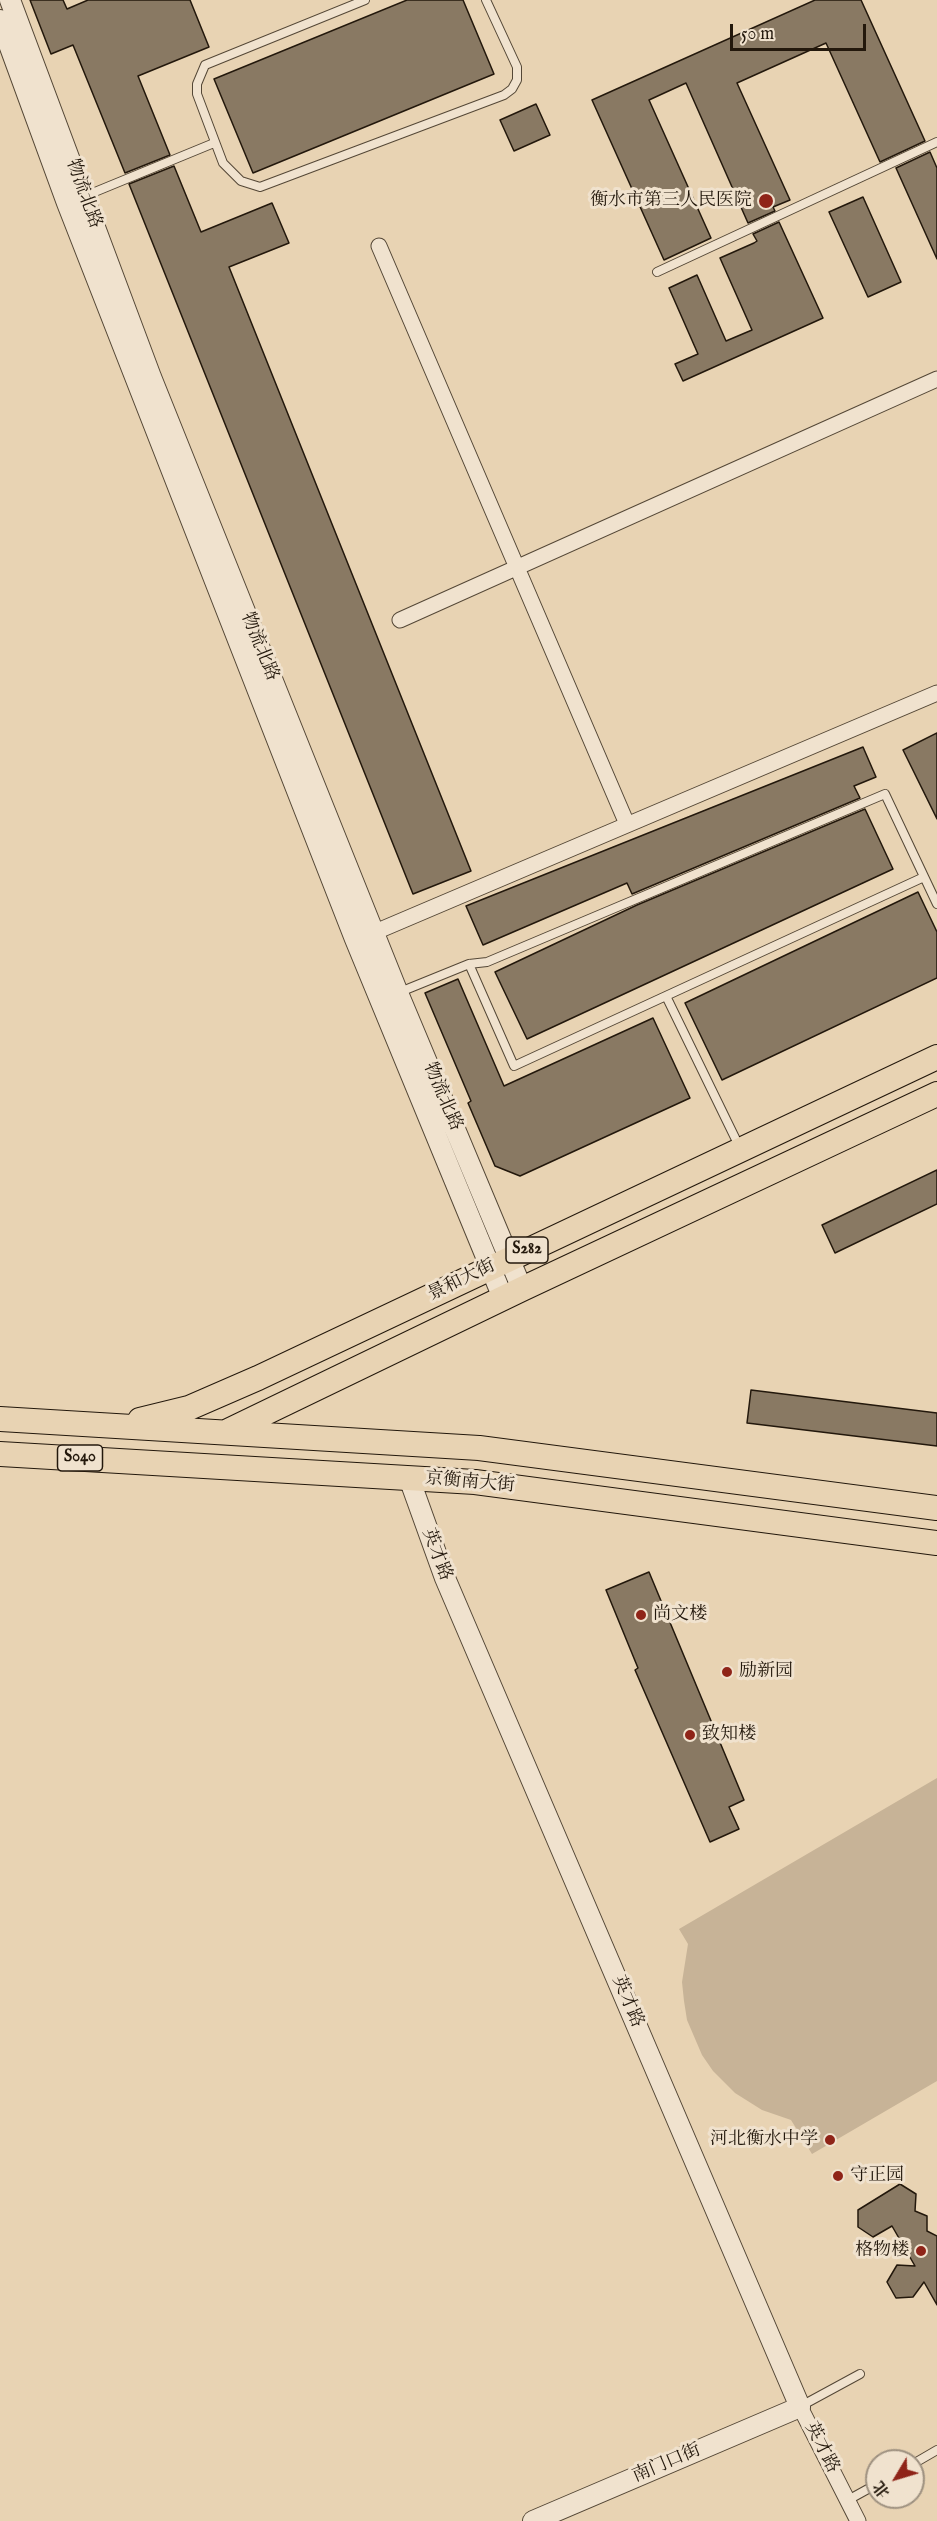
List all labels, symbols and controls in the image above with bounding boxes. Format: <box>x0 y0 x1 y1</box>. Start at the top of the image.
scale bar <box>733 12 870 50</box>
text: 50 m <box>741 23 774 46</box>
street label: 物流北路 <box>61 156 105 232</box>
place label: 衡水市第三人民医院 <box>590 190 752 212</box>
marker: 衡水市第三人民医院 <box>757 192 775 210</box>
street label: 物流北路 <box>236 610 282 684</box>
street label: 物流北路 <box>418 1060 466 1134</box>
road number: S282 <box>506 1237 548 1263</box>
street label: 景和大街 <box>425 1256 499 1306</box>
road number: S040 <box>58 1445 103 1471</box>
street label: 京衡南大街 <box>424 1468 516 1498</box>
street label: 英才路 <box>416 1526 456 1584</box>
place label: 尚文楼 <box>653 1604 707 1626</box>
marker: 尚文楼 <box>634 1608 648 1622</box>
place label: 励新园 <box>739 1661 793 1683</box>
marker: 励新园 <box>720 1665 734 1679</box>
place label: 致知楼 <box>702 1724 756 1746</box>
marker: 致知楼 <box>683 1728 697 1742</box>
street label: 英才路 <box>607 1973 647 2031</box>
place label: 河北衡水中学 <box>710 2129 818 2151</box>
marker: 河北衡水中学 <box>823 2133 837 2147</box>
place label: 守正园 <box>850 2165 904 2187</box>
marker: 守正园 <box>831 2169 845 2183</box>
place label: 格物楼 <box>855 2240 909 2262</box>
marker: 格物楼 <box>914 2244 928 2258</box>
street label: 英才路 <box>799 2419 843 2477</box>
street label: 南门口街 <box>630 2440 704 2488</box>
north arrow <box>865 2449 925 2509</box>
text: 北 <box>870 2476 895 2501</box>

